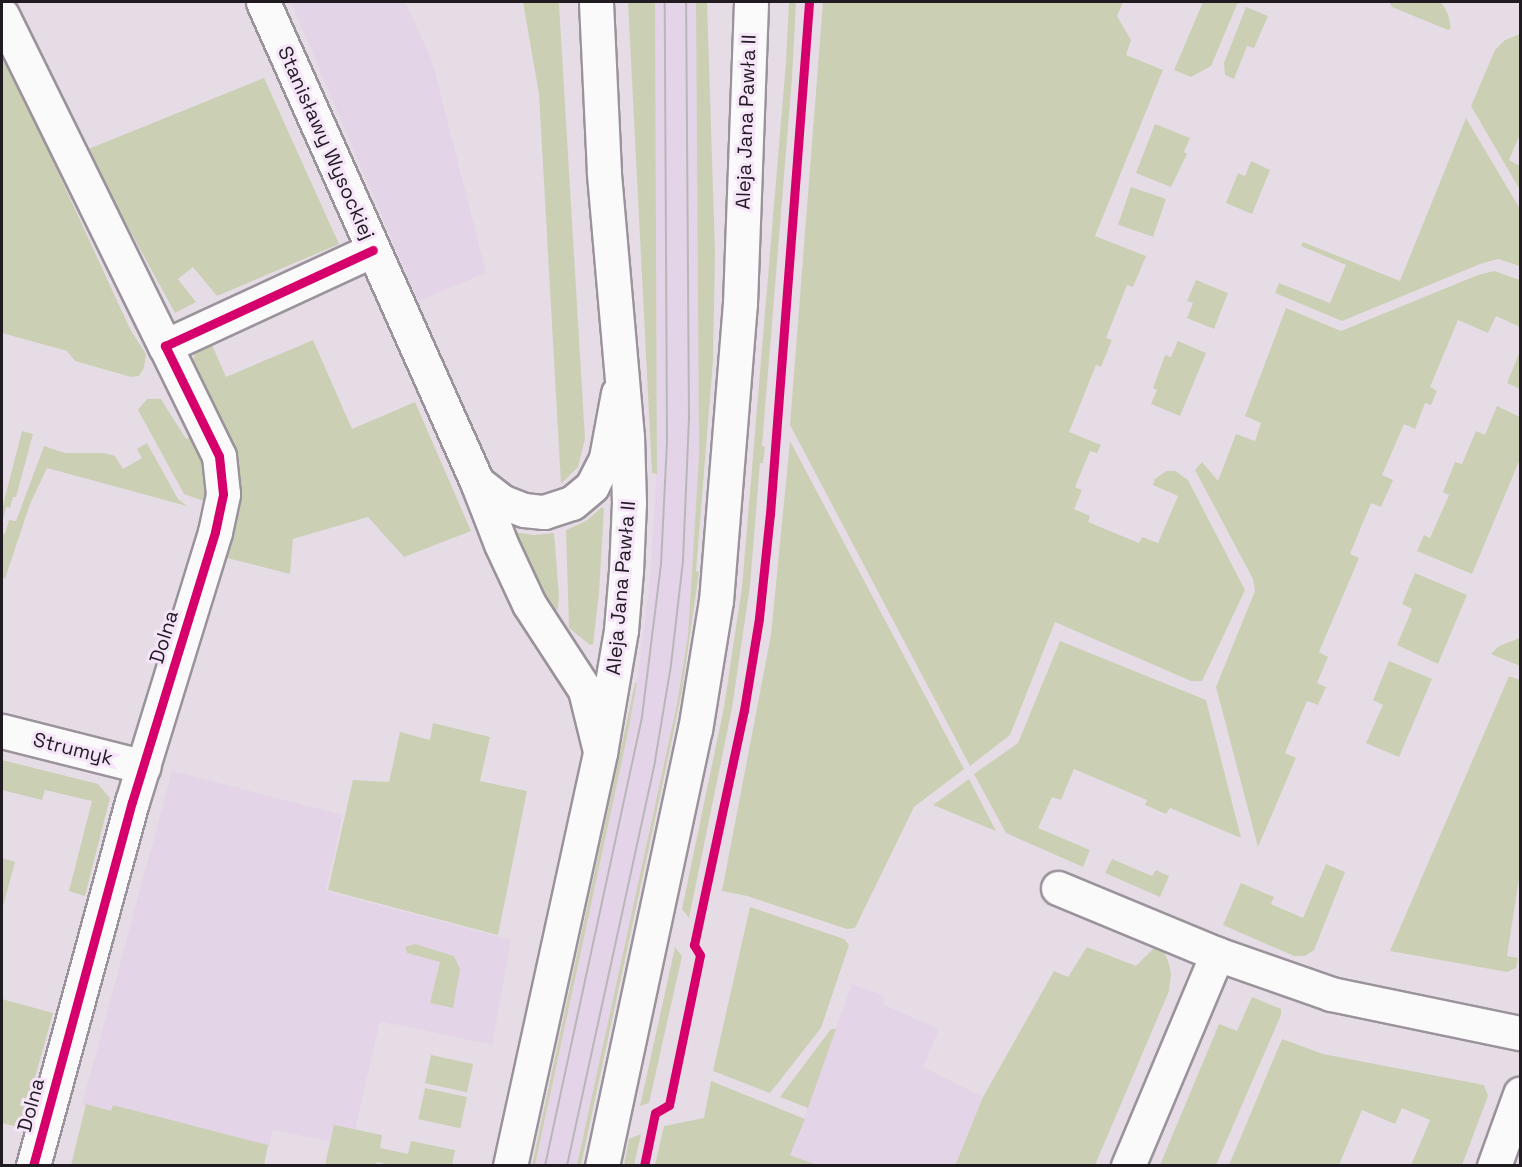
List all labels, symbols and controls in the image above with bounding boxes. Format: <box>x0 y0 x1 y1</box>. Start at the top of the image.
street label: Aleja Jana Pawła II <box>731 34 761 210</box>
street label: Stanisławy Wysockiej <box>272 42 380 244</box>
street label: Aleja Jana Pawła II <box>601 500 641 676</box>
street label: Dolna <box>145 608 183 666</box>
street label: Strumyk <box>31 728 115 770</box>
street label: Dolna <box>12 1076 50 1134</box>

